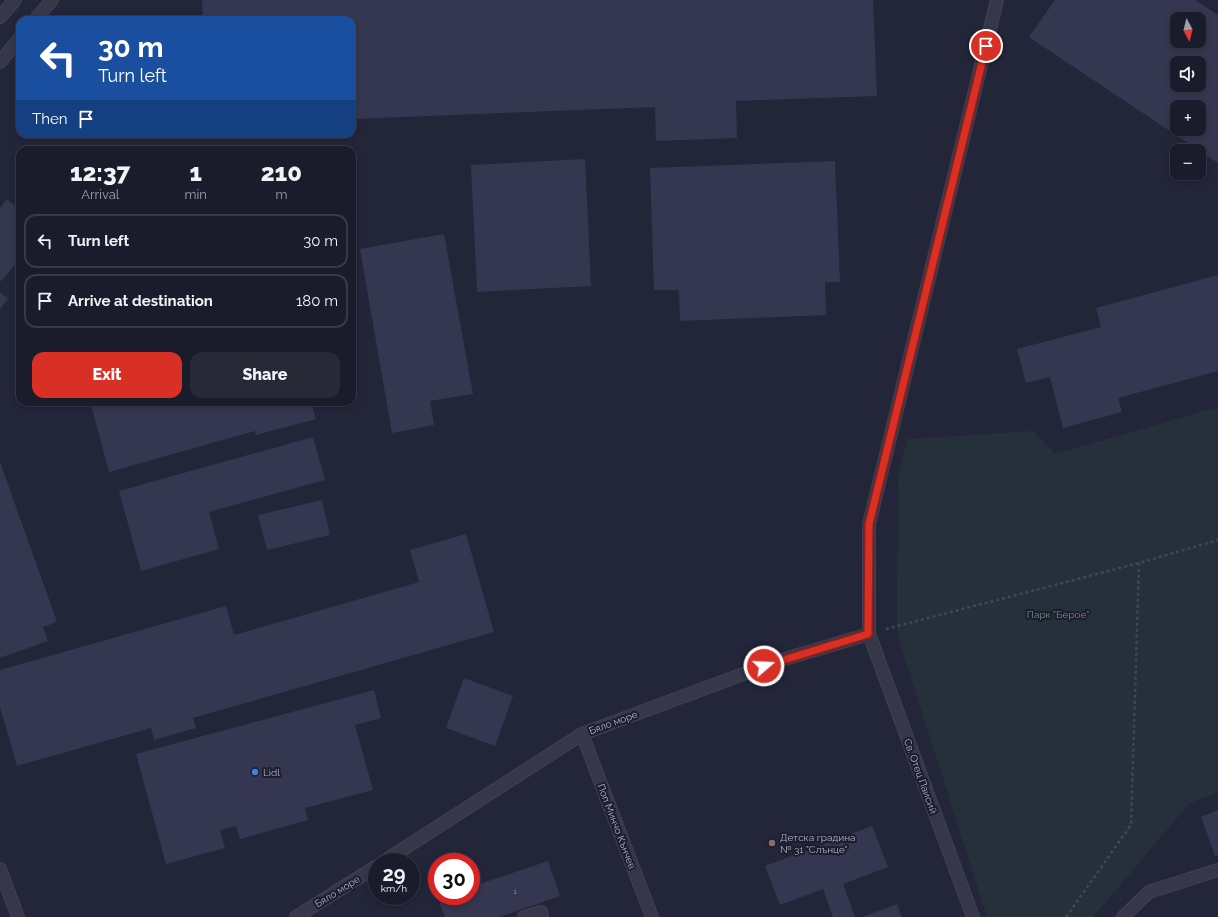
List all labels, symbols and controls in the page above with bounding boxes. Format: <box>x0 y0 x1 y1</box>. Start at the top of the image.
north arrow <box>1170 12 1206 48</box>
map controls <box>1170 12 1206 180</box>
pin <box>969 29 1003 63</box>
text: 30 m <box>98 31 164 64</box>
icon: left <box>32 32 84 84</box>
icon: arrive <box>975 35 997 57</box>
button: sound <box>1170 56 1206 92</box>
text: Turn left <box>98 65 167 86</box>
button: + <box>1170 100 1206 136</box>
icon: arrive <box>75 108 97 130</box>
text: Then <box>32 110 67 128</box>
button: − <box>1170 144 1206 180</box>
text: 12:37 <box>70 158 130 187</box>
text: 1 <box>189 158 202 187</box>
text: 210 <box>261 158 302 187</box>
text: Arrival <box>81 187 119 202</box>
text: min <box>184 187 207 202</box>
text: m <box>275 187 287 202</box>
icon: left <box>34 230 56 252</box>
text: Turn left <box>68 232 129 250</box>
text: 30 m <box>303 232 338 250</box>
icon: arrive <box>34 290 56 312</box>
text: Arrive at destination <box>68 292 213 310</box>
text: 180 m <box>296 292 338 310</box>
button: Exit <box>32 352 182 398</box>
button: Share <box>190 352 340 398</box>
park label: Парк "Берое" <box>1027 609 1089 620</box>
position arrow <box>743 645 785 687</box>
street label: Бяло море <box>587 709 639 736</box>
street label: Св. Отец Паисий <box>902 737 939 815</box>
marker: Lidl <box>250 767 260 777</box>
place label: Lidl <box>263 767 280 778</box>
street label: Поп Минчо Кънчев <box>595 782 638 870</box>
place label: Детска градина № 31 "Слънце" <box>780 832 856 855</box>
marker: Детска градина № 31 "Слънце" <box>767 838 777 848</box>
speed limit sign: 30 <box>428 853 480 905</box>
text: 29 <box>382 862 406 886</box>
street label: Бяло море <box>313 873 362 910</box>
text: km/h <box>381 883 407 894</box>
house number: 1 <box>513 886 517 896</box>

